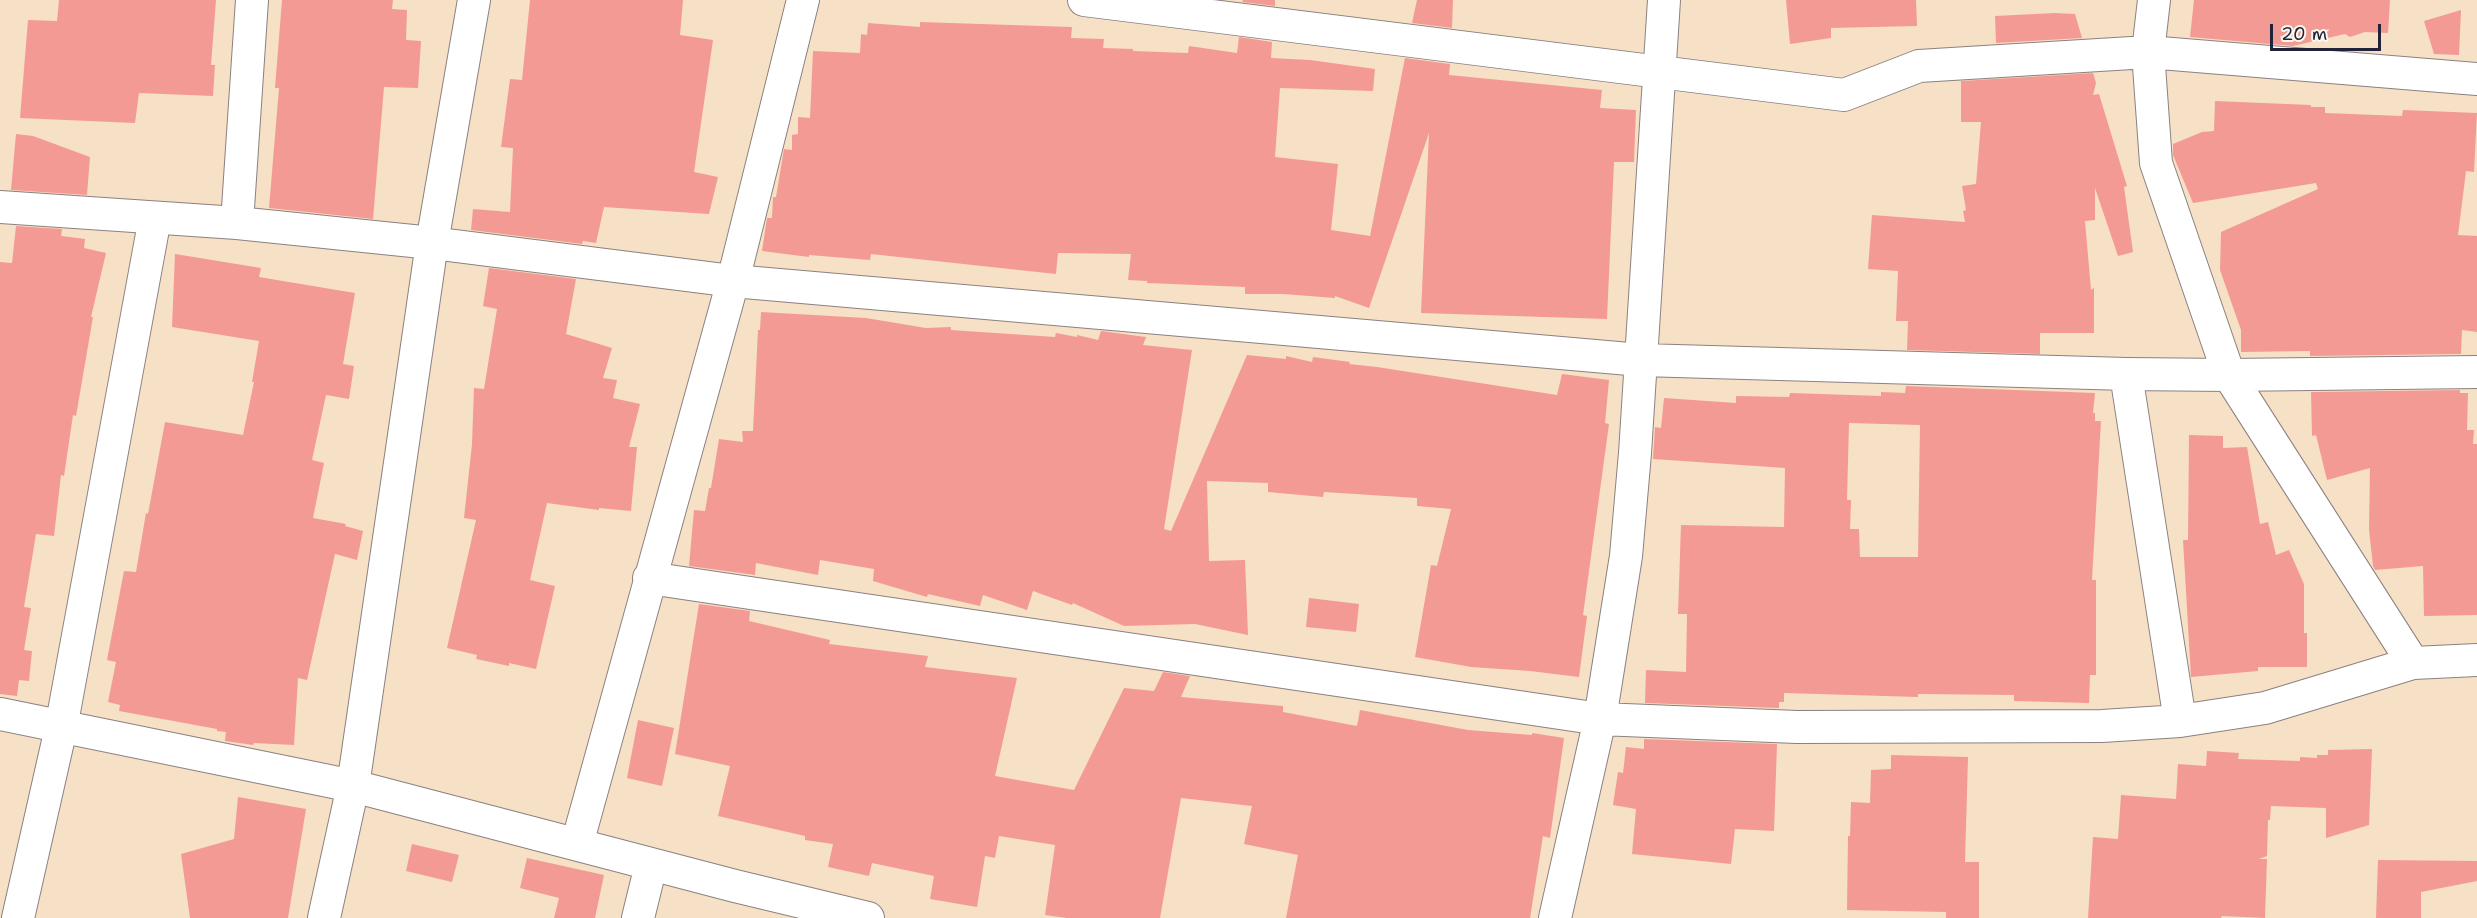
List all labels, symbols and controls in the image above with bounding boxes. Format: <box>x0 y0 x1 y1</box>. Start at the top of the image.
scale bar <box>2273 12 2384 50</box>
text: 20 m <box>2281 22 2327 46</box>

